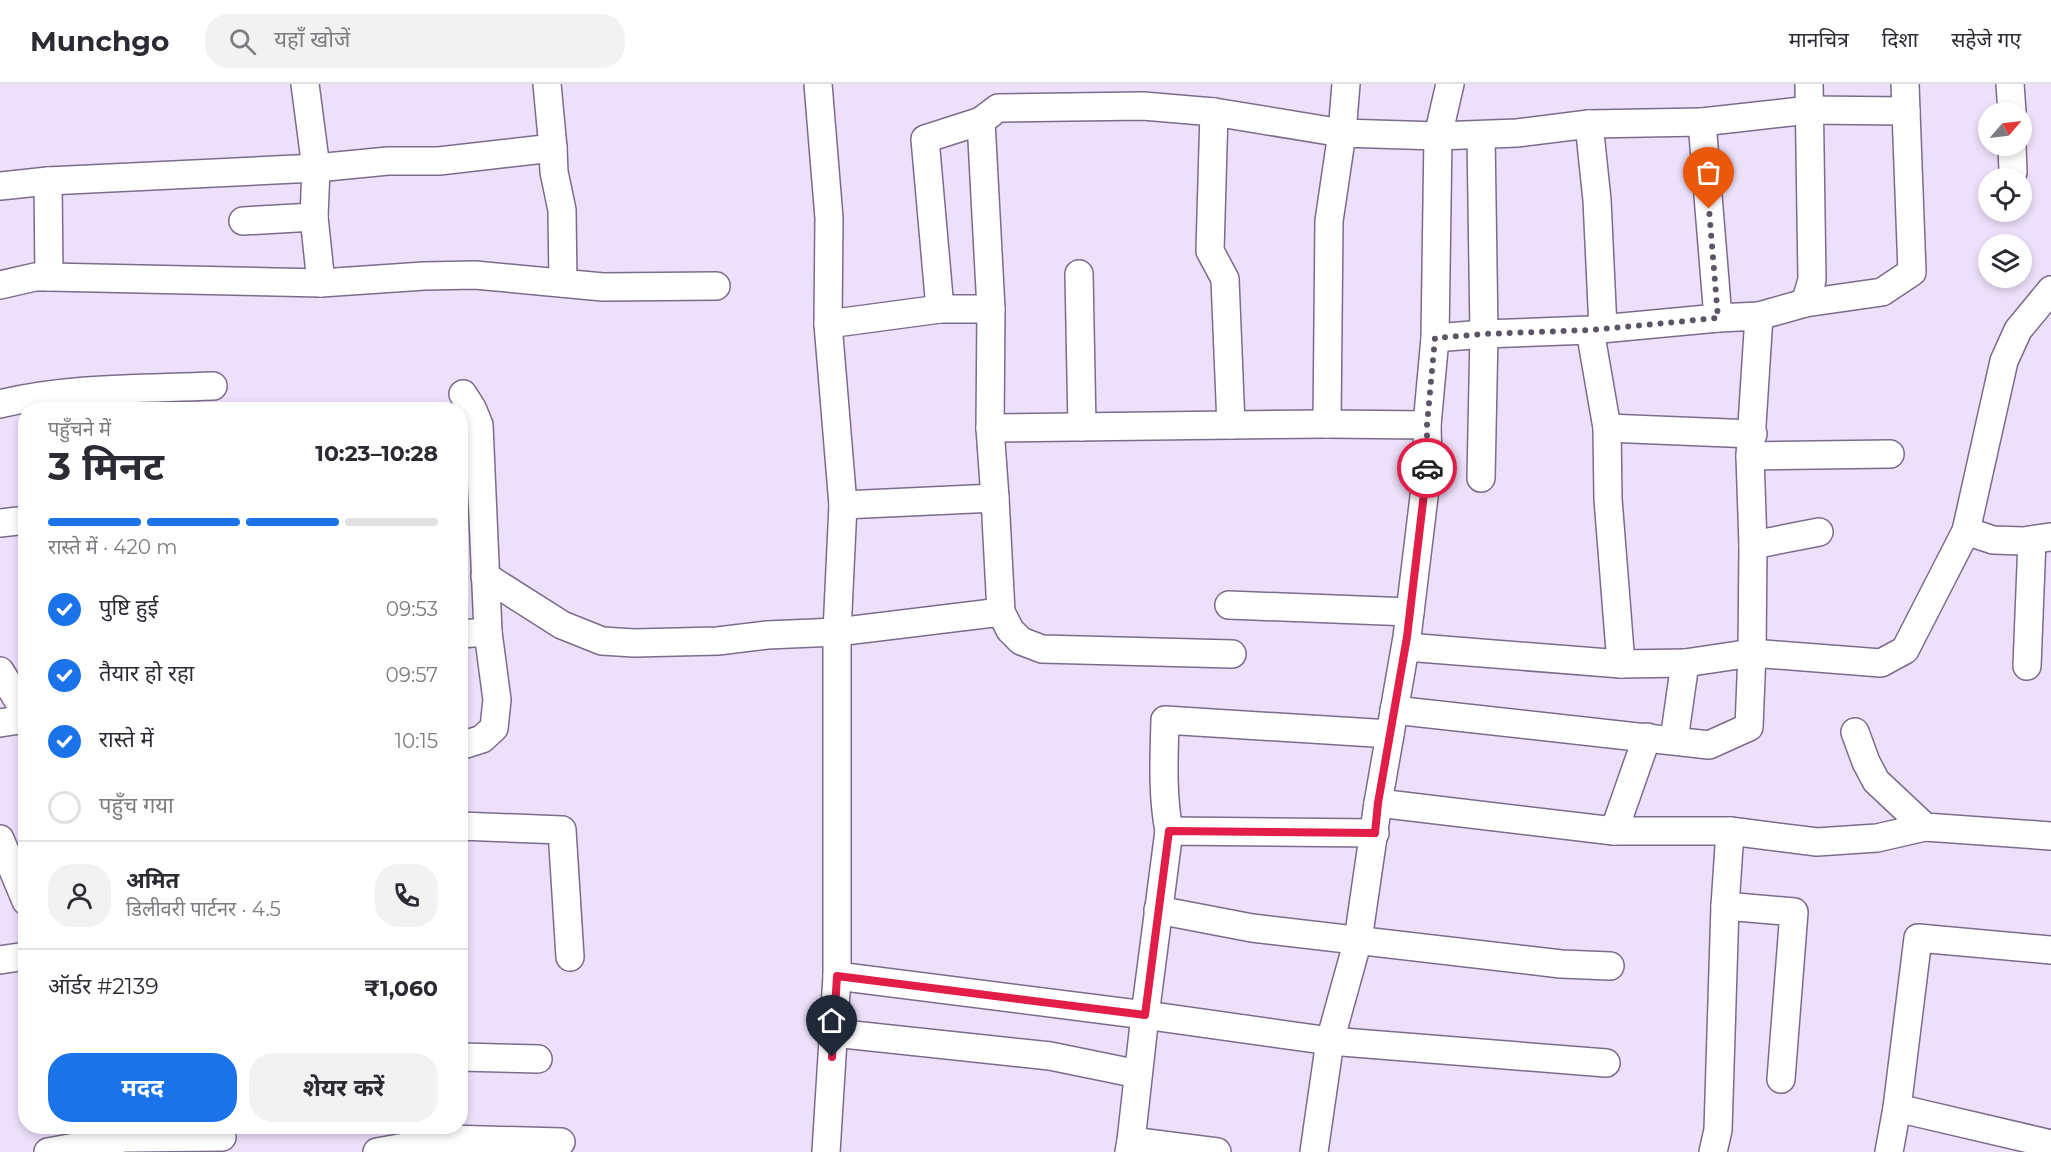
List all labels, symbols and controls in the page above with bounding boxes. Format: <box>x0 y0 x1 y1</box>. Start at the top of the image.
search box <box>205 14 625 68</box>
text: Munchgo <box>30 24 169 58</box>
icon: search <box>226 25 259 58</box>
text: यहाँ खोजें <box>274 26 350 53</box>
text: मानचित्र <box>1789 27 1849 52</box>
text: दिशा <box>1882 27 1918 52</box>
text: सहेजे गए <box>1951 27 2021 52</box>
north arrow <box>1978 102 2032 156</box>
map controls <box>1978 102 2032 288</box>
pin <box>1683 147 1734 209</box>
icon: bag <box>1692 156 1725 189</box>
button: locate <box>1978 168 2032 222</box>
button: layers <box>1978 234 2032 288</box>
text: पहुँचने में <box>48 417 111 441</box>
courier <box>1397 438 1457 498</box>
text: 10:23–10:28 <box>315 440 438 467</box>
text: 3 मिनट <box>48 442 164 490</box>
icon: car <box>1411 452 1444 485</box>
text: रास्ते में · 420 m <box>48 535 177 559</box>
icon: check <box>48 593 81 626</box>
text: पुष्टि हुई <box>99 594 158 621</box>
text: 09:53 <box>386 597 438 621</box>
icon: check <box>48 659 81 692</box>
text: तैयार हो रहा <box>99 660 194 687</box>
text: 09:57 <box>386 663 438 687</box>
icon: check <box>48 725 81 758</box>
text: रास्ते में <box>99 726 154 753</box>
text: 10:15 <box>395 729 438 753</box>
text: पहुँच गया <box>99 792 174 819</box>
button: person <box>48 864 111 927</box>
button: phone <box>375 864 438 927</box>
text: अमित <box>126 867 179 894</box>
text: डिलीवरी पार्टनर · 4.5 <box>126 897 281 921</box>
text: ऑर्डर #2139 <box>48 973 159 1000</box>
text: ₹1,060 <box>364 975 438 1002</box>
pin <box>806 995 857 1057</box>
icon: home <box>815 1004 848 1037</box>
button: मदद <box>48 1053 237 1122</box>
button: शेयर करें <box>249 1053 438 1122</box>

